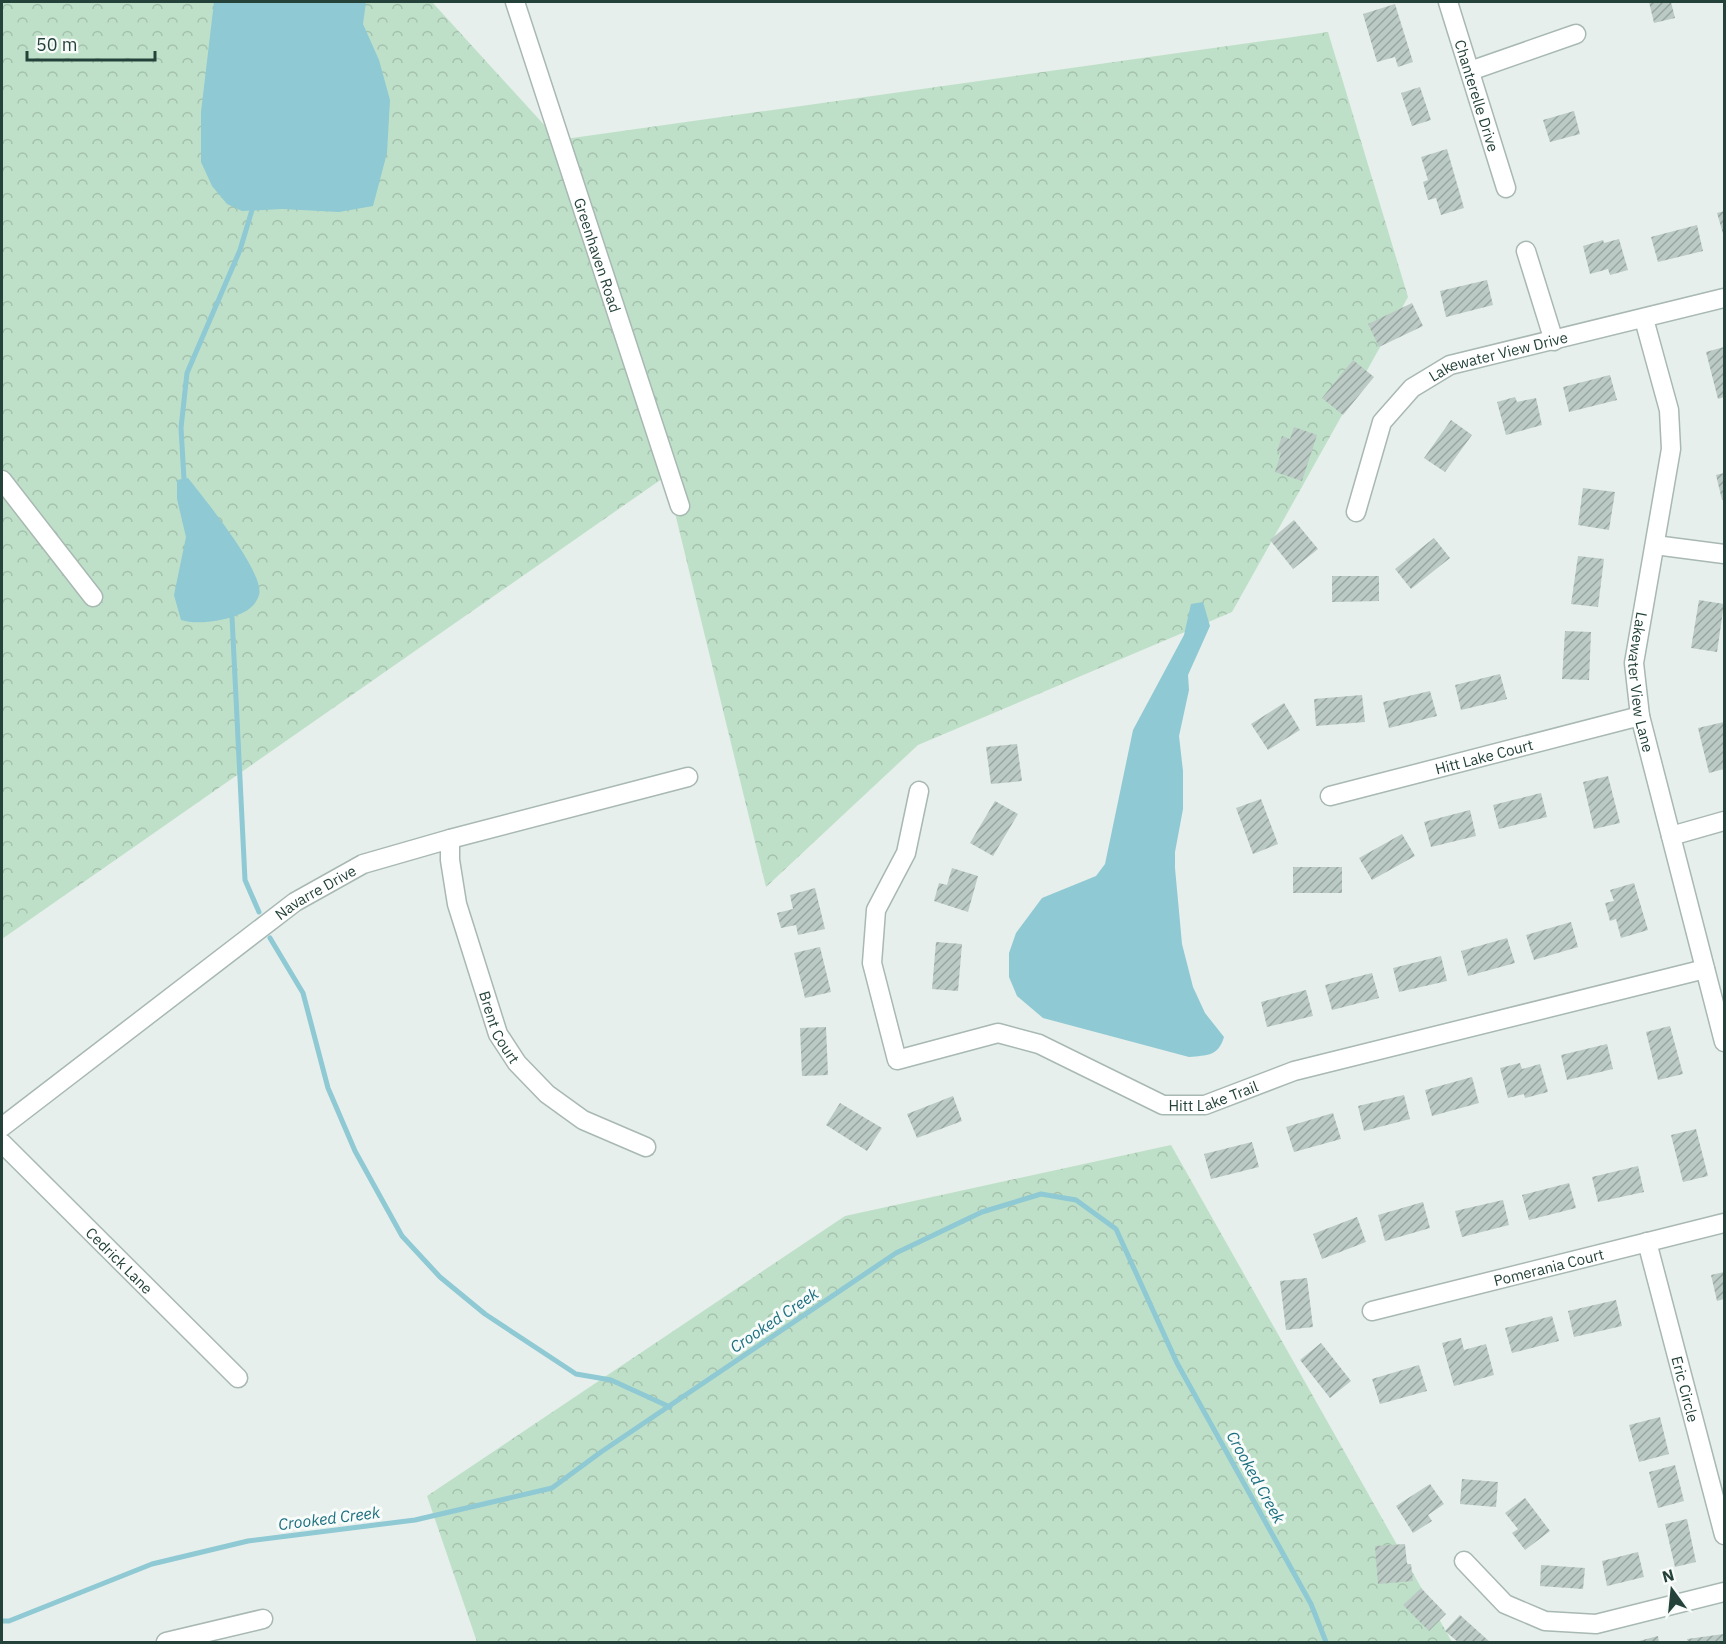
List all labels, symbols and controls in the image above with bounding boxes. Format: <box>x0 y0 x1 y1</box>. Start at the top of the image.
scale bar <box>27 24 154 62</box>
text: 50 m <box>36 33 78 56</box>
street label: Chanterelle Drive <box>1451 37 1504 154</box>
street label: Greenhaven Road <box>570 195 625 315</box>
street label: Lakewater View Drive <box>1425 327 1570 385</box>
street label: Lakewater View Lane <box>1624 611 1658 754</box>
street label: Hitt Lake Court <box>1433 735 1535 778</box>
street label: Navarre Drive <box>271 860 359 924</box>
street label: Brent Court <box>475 988 524 1067</box>
street label: Hitt Lake Trail <box>1168 1076 1261 1115</box>
street label: Cedrick Lane <box>82 1223 157 1298</box>
street label: Pomerania Court <box>1491 1244 1606 1290</box>
water label: Crooked Creek <box>726 1283 823 1357</box>
street label: Eric Circle <box>1668 1354 1703 1424</box>
water label: Crooked Creek <box>1222 1427 1290 1527</box>
water label: Crooked Creek <box>277 1502 382 1534</box>
north arrow <box>1642 1560 1702 1620</box>
text: N <box>1660 1564 1676 1587</box>

